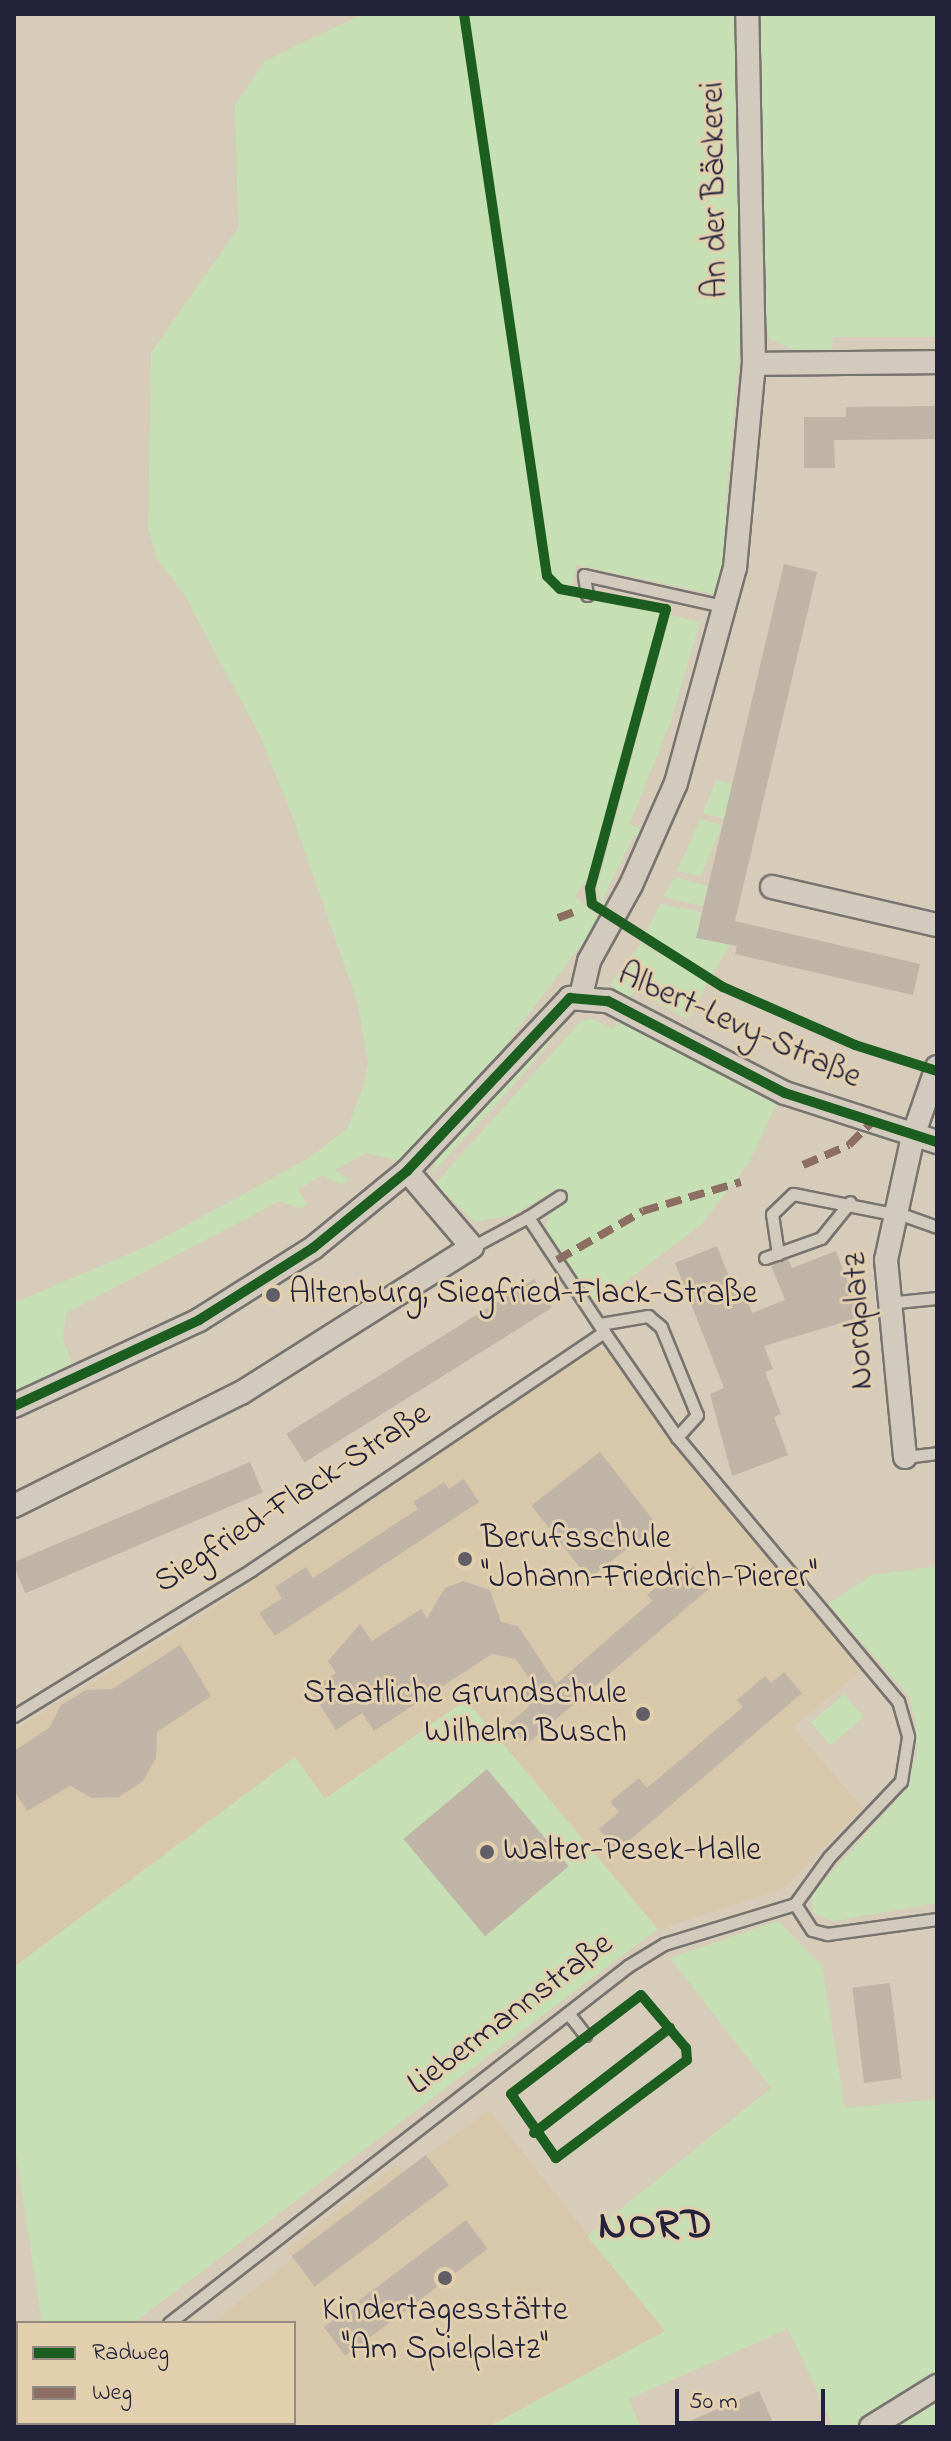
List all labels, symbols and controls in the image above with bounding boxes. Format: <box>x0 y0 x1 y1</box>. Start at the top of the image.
street label: An der Bäckerei <box>694 81 738 299</box>
street label: Albert-Levy-Straße <box>611 955 867 1099</box>
street label: Nordplatz <box>836 1251 884 1391</box>
place label: Altenburg, Siegfried-Flack-Straße <box>289 1275 758 1315</box>
marker: Altenburg, Siegfried-Flack-Straße <box>264 1286 282 1304</box>
street label: Siegfried-Flack-Straße <box>147 1394 439 1604</box>
place label: Berufsschule "Johann-Friedrich-Pierer" <box>481 1519 817 1598</box>
marker: Berufsschule "Johann-Friedrich-Pierer" <box>456 1550 474 1568</box>
place label: Staatliche Grundschule Wilhelm Busch <box>303 1674 627 1754</box>
marker: Staatliche Grundschule Wilhelm Busch <box>634 1705 652 1723</box>
place label: Walter-Pesek-Halle <box>503 1832 761 1872</box>
marker: Walter-Pesek-Halle <box>478 1843 496 1861</box>
street label: Liebermannstraße <box>400 1925 622 2105</box>
district label: NORD <box>598 2202 714 2252</box>
marker: Kindertagesstätte "Am Spielplatz" <box>436 2269 454 2287</box>
place label: Kindertagesstätte "Am Spielplatz" <box>322 2291 568 2370</box>
legend <box>16 2321 296 2425</box>
text: Radweg <box>92 2336 169 2371</box>
scale bar <box>679 2373 829 2423</box>
text: Weg <box>92 2376 132 2411</box>
text: 50 m <box>689 2385 738 2420</box>

